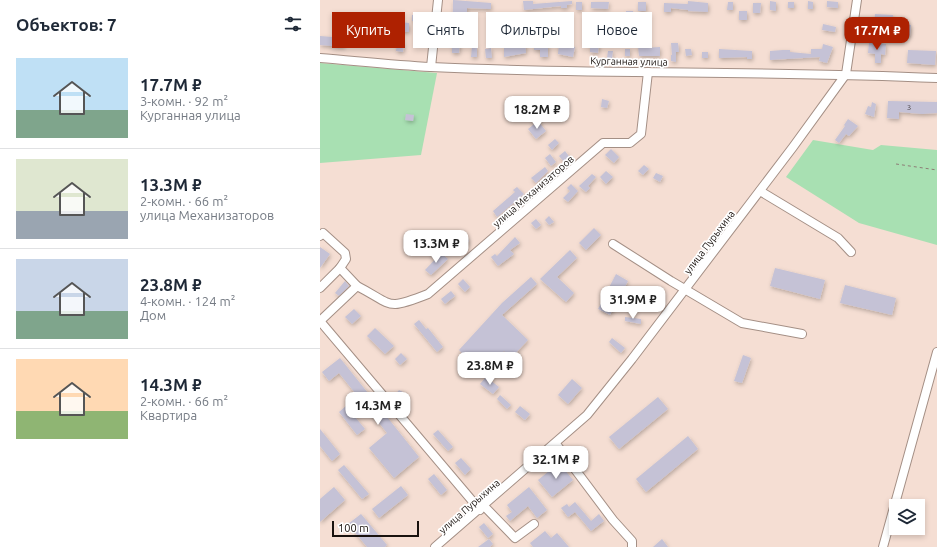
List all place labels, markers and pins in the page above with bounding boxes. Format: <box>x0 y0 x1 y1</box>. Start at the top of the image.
pin: 17.7M ₽ <box>840 17 914 51</box>
pin: 18.2M ₽ <box>500 96 574 130</box>
pin: 13.3M ₽ <box>399 230 473 264</box>
pin: 31.9M ₽ <box>596 286 670 320</box>
pin: 23.8M ₽ <box>453 352 527 386</box>
pin: 14.3M ₽ <box>341 392 415 426</box>
pin: 32.1M ₽ <box>519 446 593 480</box>

